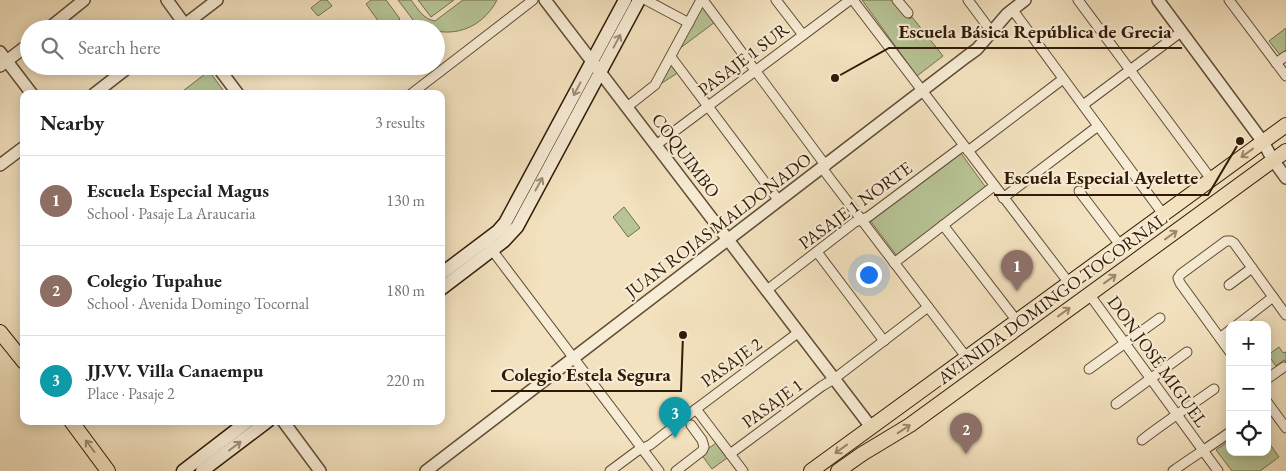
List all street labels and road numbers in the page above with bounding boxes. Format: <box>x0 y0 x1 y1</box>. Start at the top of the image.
street label: PASAJE 1 SUR <box>693 17 793 101</box>
street label: COQUIMBO <box>647 108 725 202</box>
street label: JUAN ROJAS MALDONADO <box>619 147 816 304</box>
street label: PASAJE 1 NORTE <box>794 156 916 254</box>
street label: AVENIDA DOMINGO TOCORNAL <box>932 207 1172 390</box>
street label: DON JOSÉ MIGUEL <box>1103 291 1214 431</box>
street label: PASAJE 2 <box>696 332 766 392</box>
street label: PASAJE 1 <box>737 373 807 433</box>

